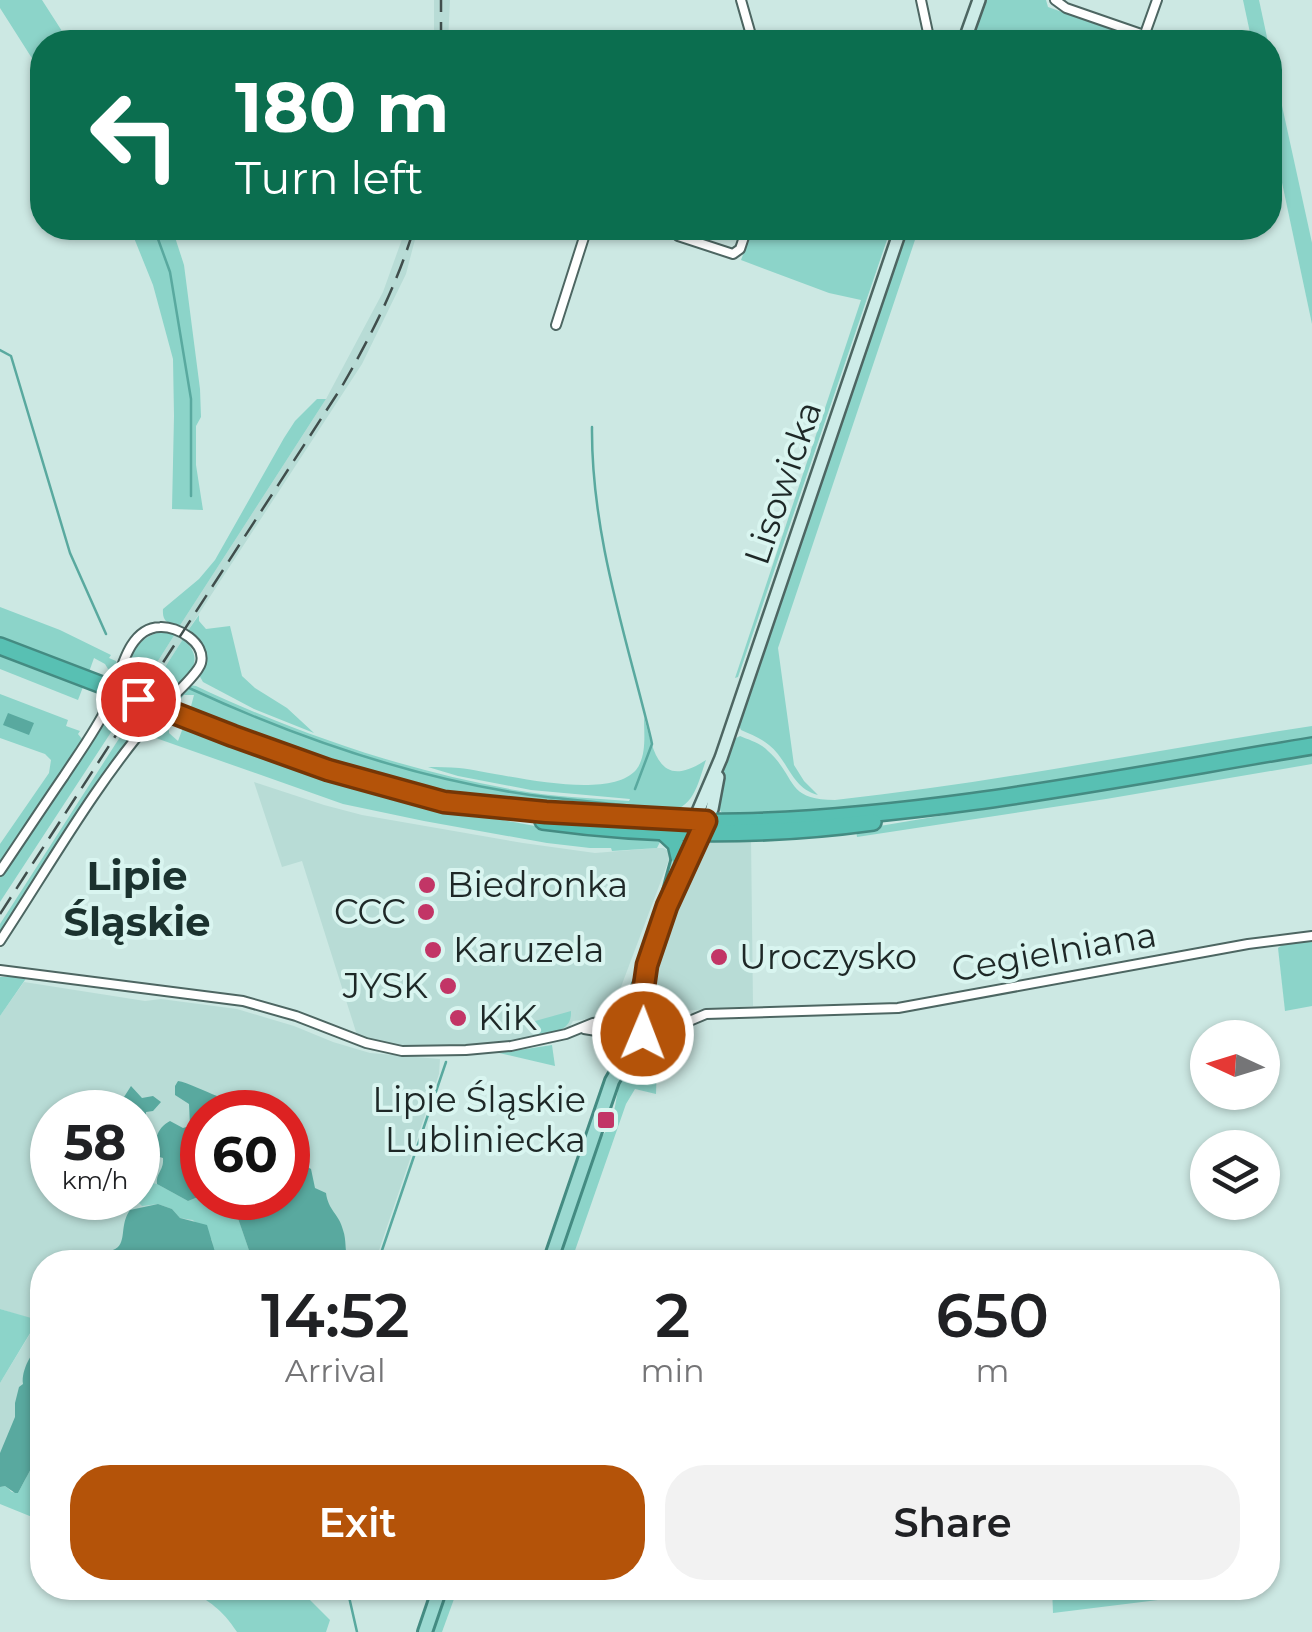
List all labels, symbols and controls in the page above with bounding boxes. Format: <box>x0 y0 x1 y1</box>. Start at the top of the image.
text: 180 m <box>235 64 449 150</box>
icon: left <box>70 70 200 200</box>
text: Turn left <box>235 150 423 205</box>
street label: Lisowicka <box>735 396 830 570</box>
pin <box>96 657 181 742</box>
icon: arrive <box>111 672 166 727</box>
district label: Lipie Śląskie <box>64 851 210 946</box>
place label: Biedronka <box>447 863 628 906</box>
marker: Biedronka <box>416 874 438 896</box>
place label: CCC <box>334 890 406 933</box>
marker: CCC <box>415 901 437 923</box>
street label: Cegielniana <box>948 912 1160 991</box>
place label: Karuzela <box>453 928 604 971</box>
place label: Uroczysko <box>739 935 917 978</box>
marker: Karuzela <box>422 939 444 961</box>
marker: Uroczysko <box>708 946 730 968</box>
place label: JYSK <box>342 964 428 1007</box>
marker: JYSK <box>437 975 459 997</box>
position arrow <box>591 982 695 1086</box>
place label: KiK <box>478 996 537 1039</box>
marker: KiK <box>447 1007 469 1029</box>
north arrow <box>1190 1020 1280 1110</box>
map controls <box>1190 1020 1280 1220</box>
place label: Lipie Śląskie Lubliniecka <box>372 1078 586 1161</box>
speed limit sign: 60 <box>180 1090 310 1220</box>
marker: Lipie Śląskie Lubliniecka <box>595 1109 617 1131</box>
text: 58 <box>64 1112 126 1173</box>
button: layers <box>1190 1130 1280 1220</box>
text: km/h <box>62 1165 128 1195</box>
text: 14:52 <box>261 1279 409 1352</box>
text: 2 <box>655 1279 690 1352</box>
text: 650 <box>936 1279 1049 1352</box>
text: Arrival <box>285 1351 386 1390</box>
text: min <box>641 1351 705 1390</box>
text: m <box>975 1351 1009 1390</box>
button: Exit <box>70 1465 645 1580</box>
button: Share <box>665 1465 1240 1580</box>

